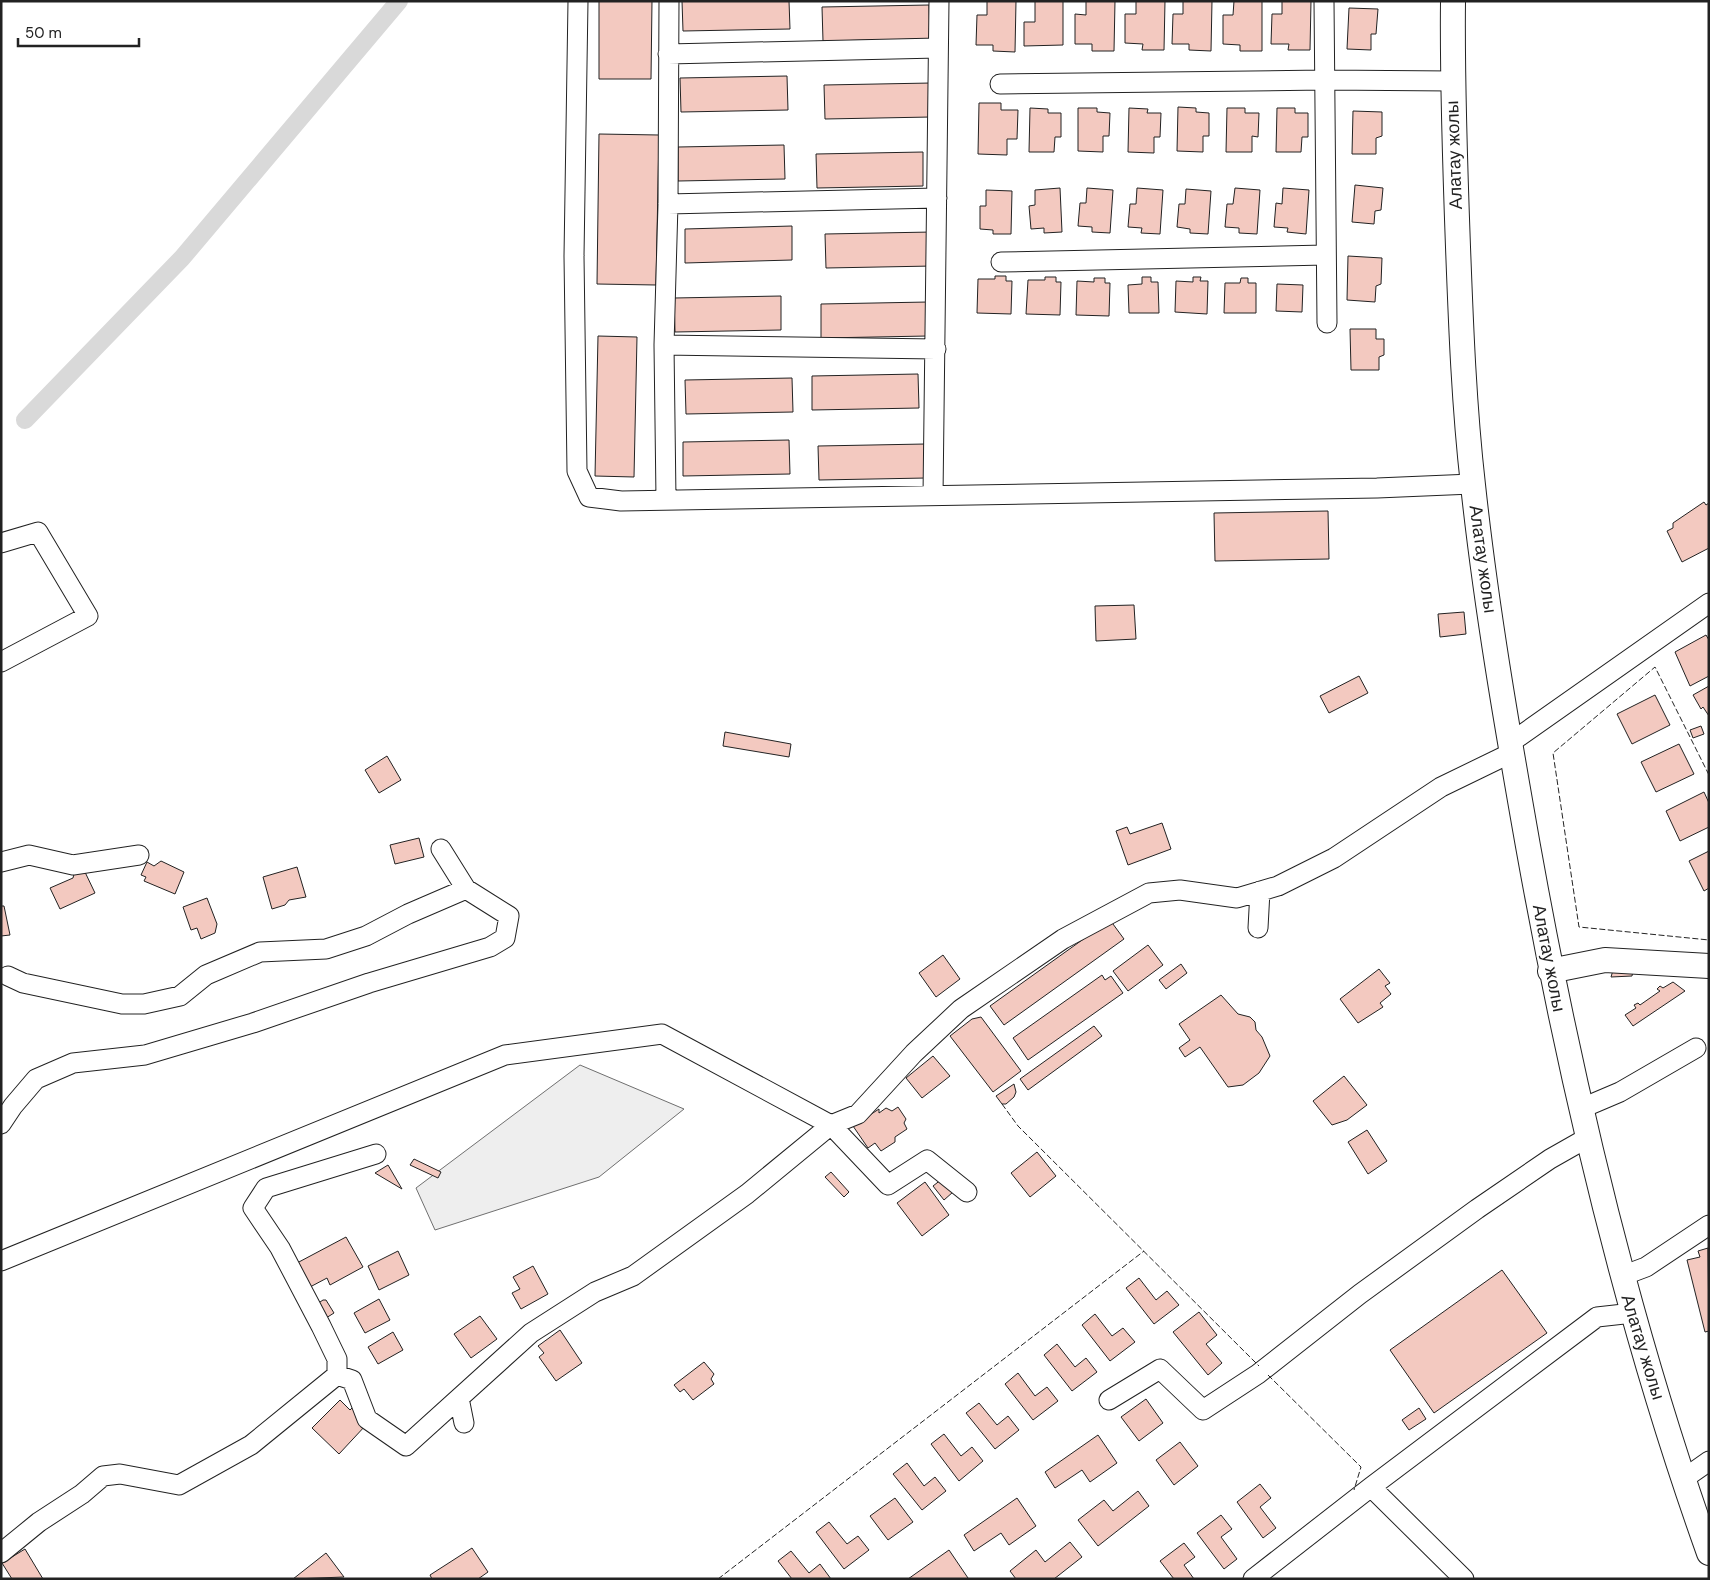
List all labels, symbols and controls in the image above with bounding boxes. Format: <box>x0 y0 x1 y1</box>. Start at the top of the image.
scale bar <box>18 15 139 47</box>
text: 50 m <box>25 23 62 43</box>
street label: Алатау жолы <box>1440 100 1468 210</box>
street label: Алатау жолы <box>1464 503 1502 615</box>
street label: Алатау жолы <box>1527 902 1571 1014</box>
street label: Алатау жолы <box>1616 1291 1670 1403</box>

